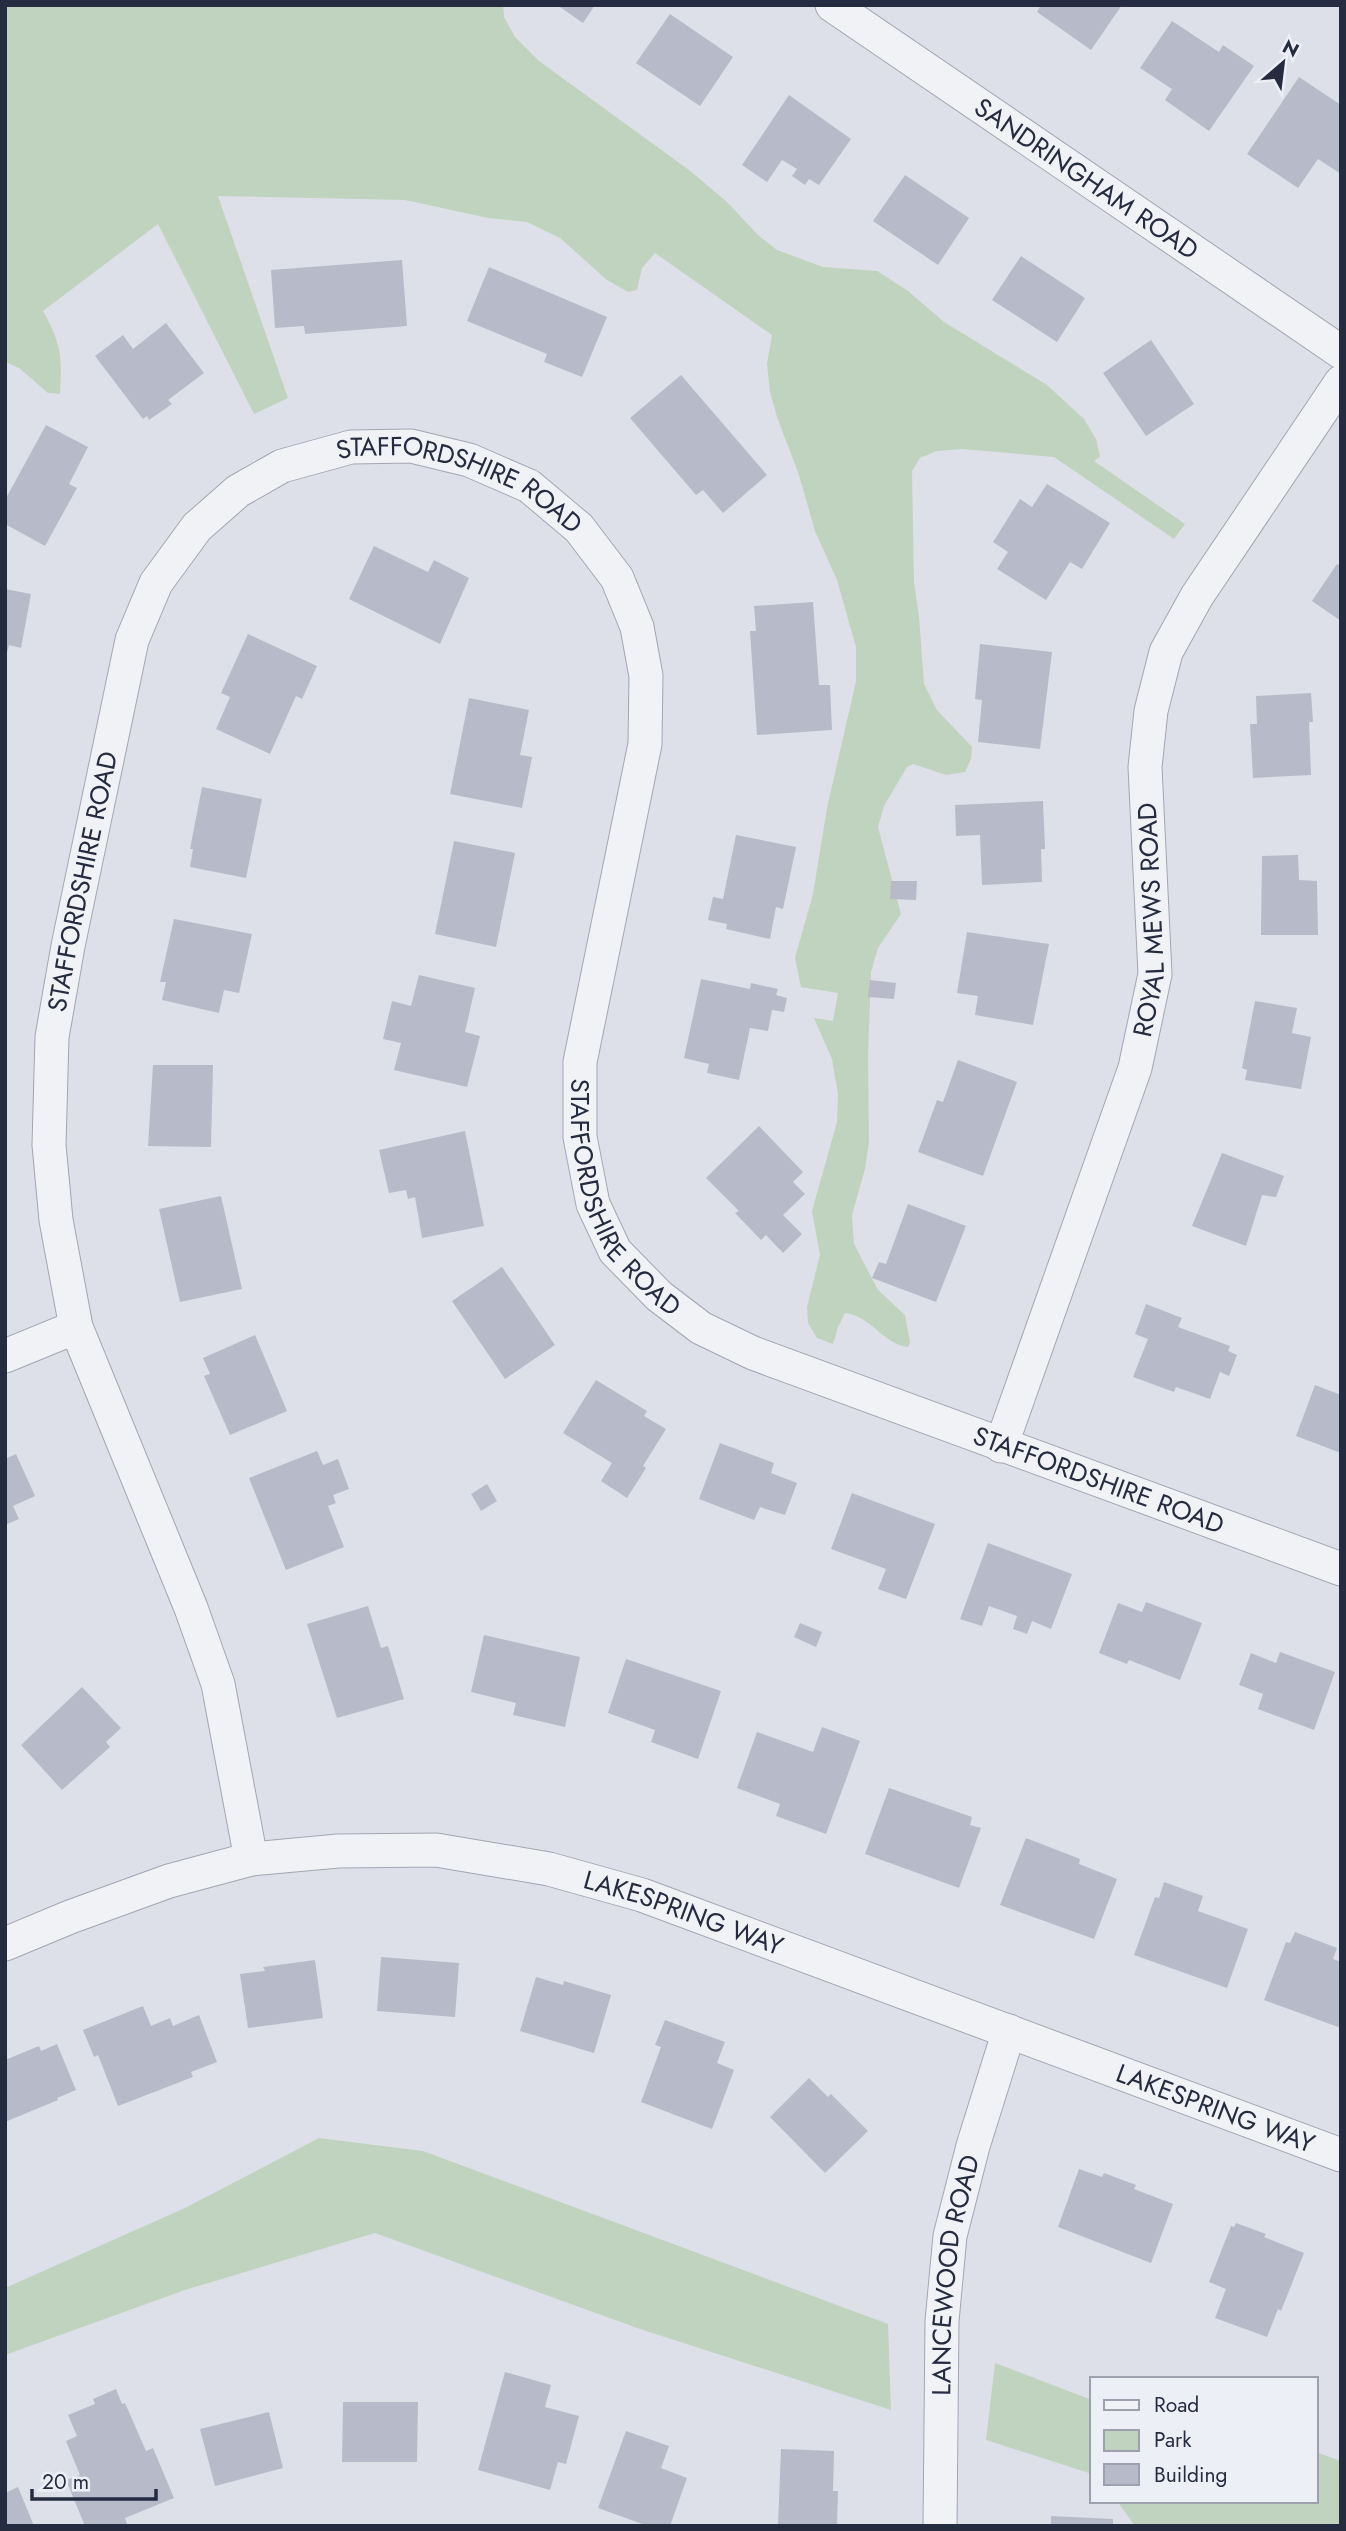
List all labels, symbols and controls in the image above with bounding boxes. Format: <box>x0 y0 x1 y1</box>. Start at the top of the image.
north arrow <box>1248 28 1318 98</box>
text: N <box>1278 33 1304 64</box>
street label: SANDRINGHAM ROAD <box>967 88 1206 269</box>
street label: STAFFORDSHIRE ROAD <box>331 426 591 542</box>
street label: STAFFORDSHIRE ROAD <box>38 748 127 1015</box>
street label: ROYAL MEWS ROAD <box>1123 802 1174 1040</box>
street label: STAFFORDSHIRE ROAD <box>560 1079 689 1325</box>
street label: STAFFORDSHIRE ROAD <box>968 1417 1230 1544</box>
street label: LAKESPRING WAY <box>579 1861 789 1965</box>
street label: LAKESPRING WAY <box>1111 2054 1321 2163</box>
street label: LANCEWOOD ROAD <box>922 2151 989 2396</box>
legend <box>1090 2377 1318 2503</box>
text: Road <box>1154 2390 1199 2420</box>
text: Park <box>1154 2425 1192 2455</box>
scale bar <box>32 2458 156 2502</box>
text: Building <box>1154 2460 1227 2490</box>
text: 20 m <box>42 2467 89 2497</box>

